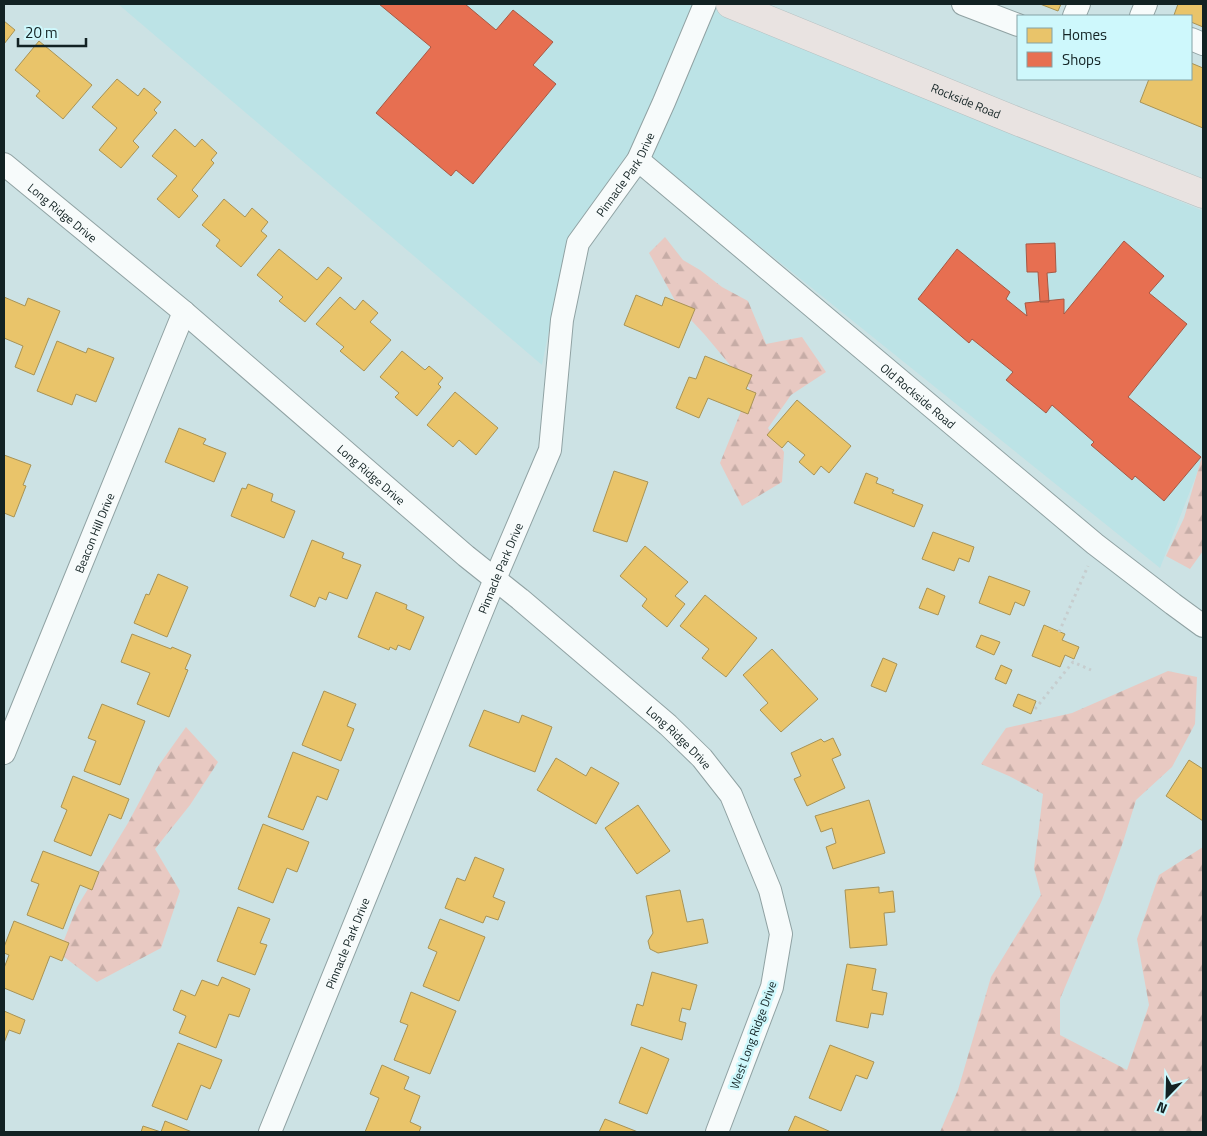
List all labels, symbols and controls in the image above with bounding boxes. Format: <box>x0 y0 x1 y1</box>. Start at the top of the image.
scale bar <box>18 15 85 47</box>
legend <box>1017 15 1192 80</box>
text: 20 m <box>25 21 58 44</box>
text: Homes <box>1062 23 1107 46</box>
text: Shops <box>1062 48 1101 71</box>
street label: Rockside Road <box>928 78 1004 123</box>
street label: Pinnacle Park Drive <box>591 129 659 220</box>
street label: Long Ridge Drive <box>24 178 102 247</box>
street label: Old Rockside Road <box>876 358 960 433</box>
street label: Long Ridge Drive <box>333 439 410 509</box>
street label: Beacon Hill Drive <box>69 490 119 576</box>
street label: Pinnacle Park Drive <box>472 519 528 617</box>
street label: Long Ridge Drive <box>642 701 717 773</box>
street label: Pinnacle Park Drive <box>320 894 374 992</box>
street label: West Long Ridge Drive <box>725 978 781 1092</box>
north arrow <box>1142 1071 1192 1121</box>
text: N <box>1153 1097 1170 1120</box>

